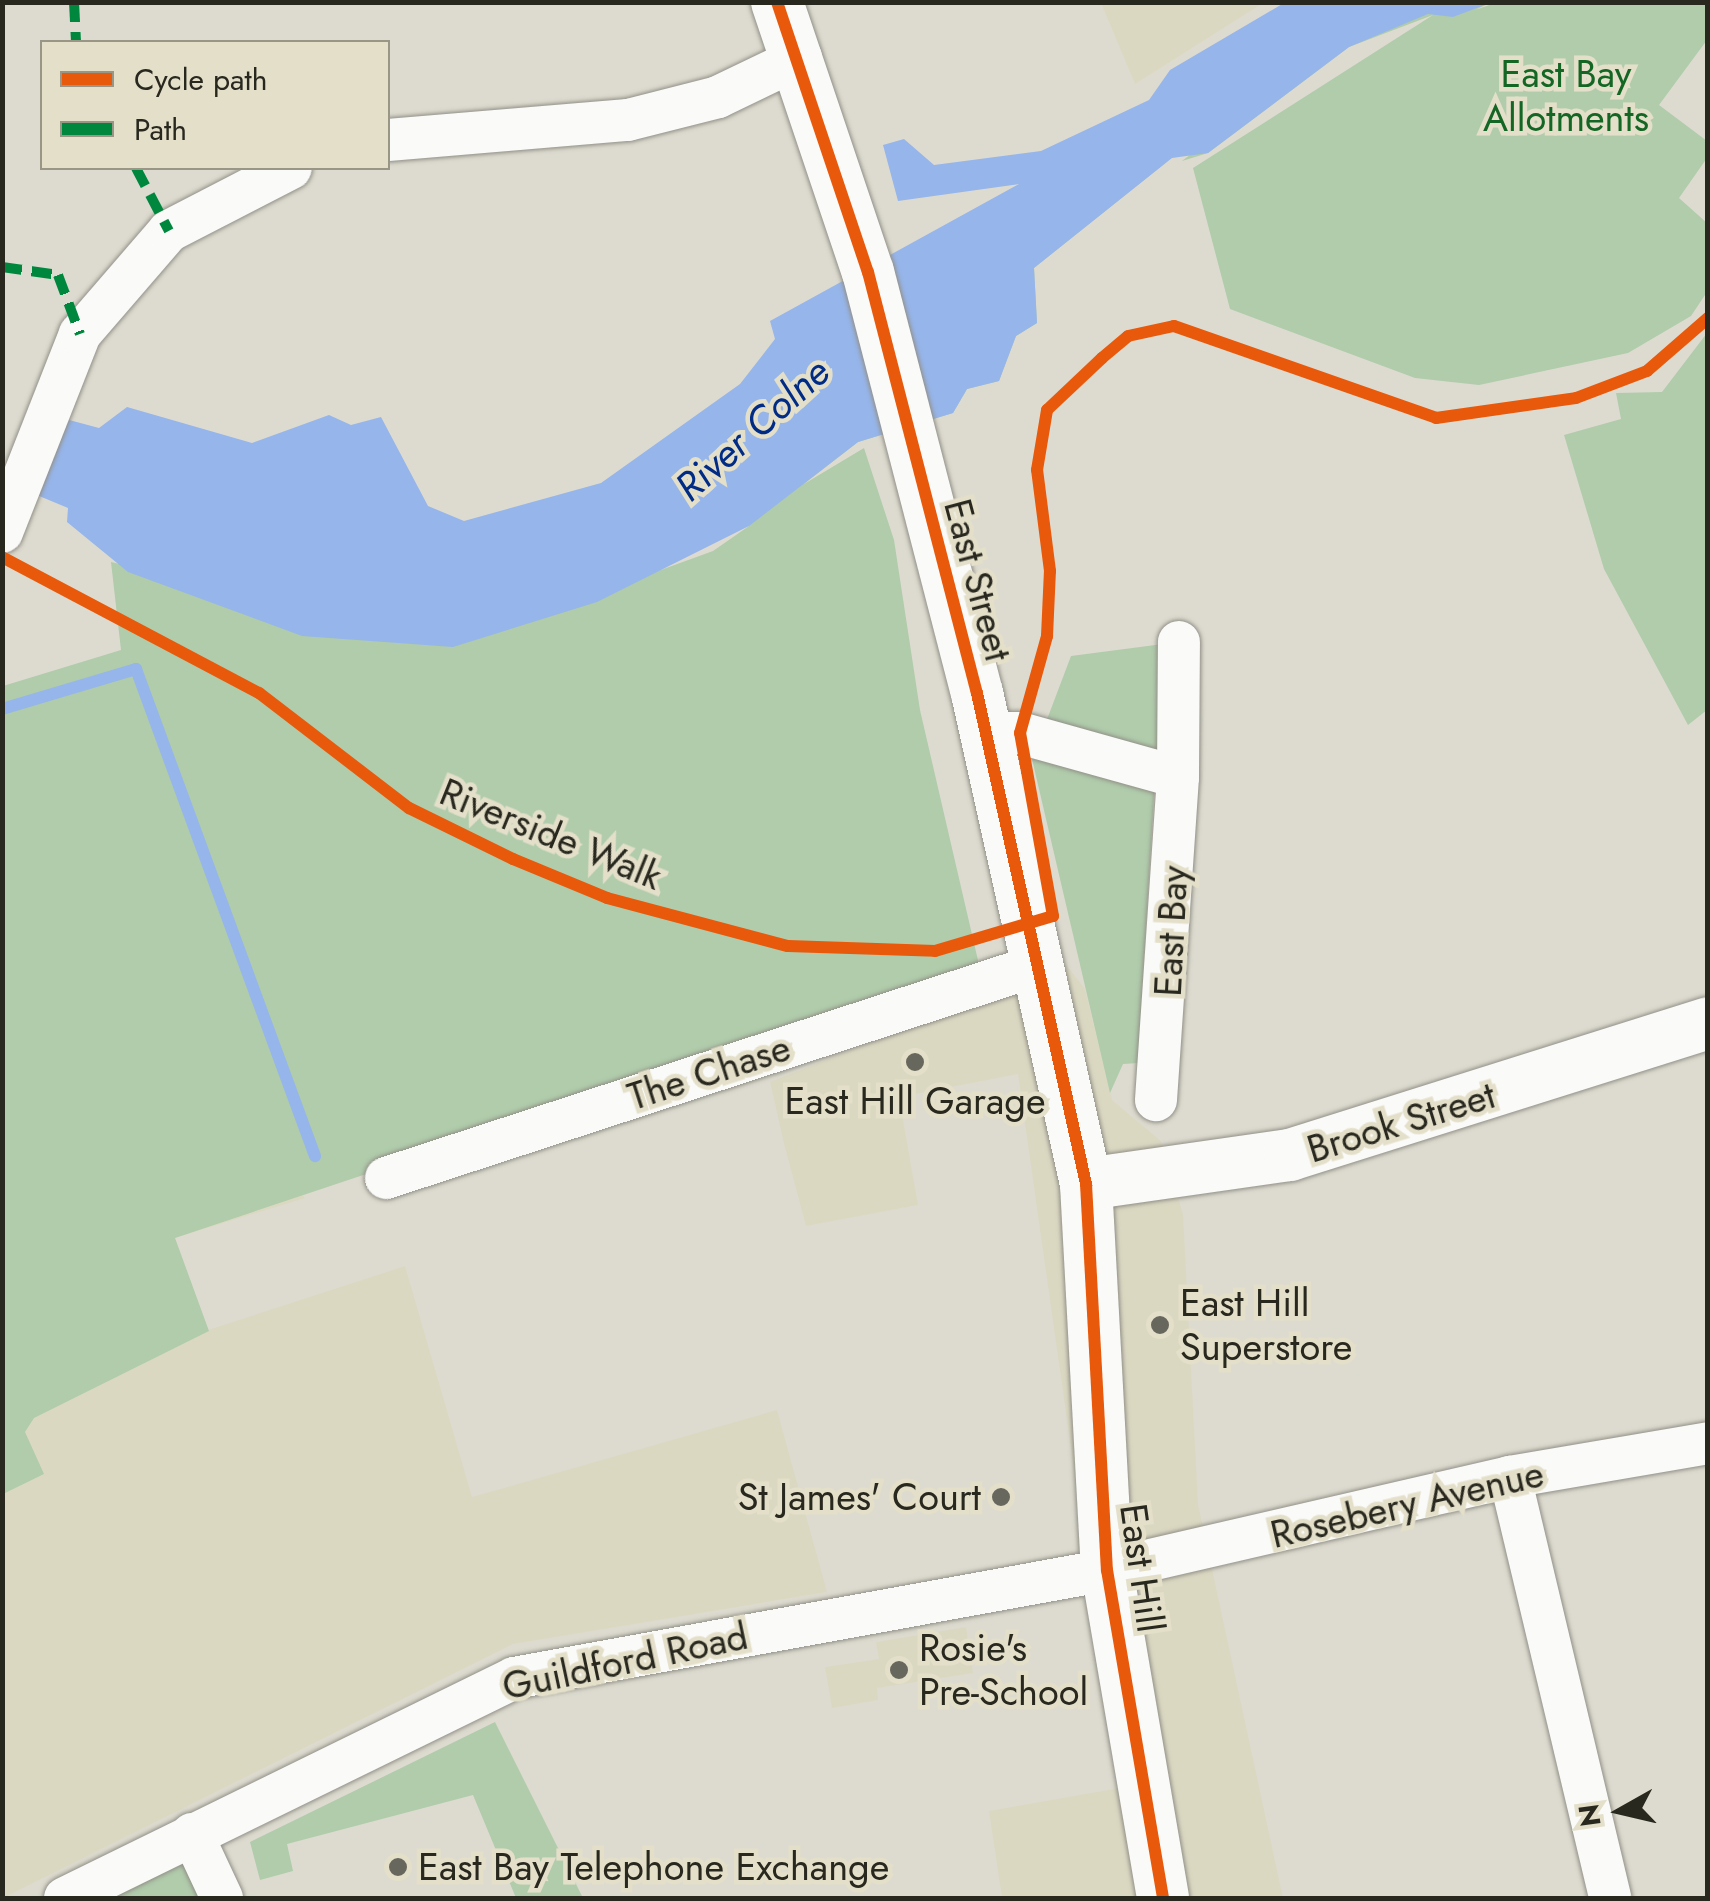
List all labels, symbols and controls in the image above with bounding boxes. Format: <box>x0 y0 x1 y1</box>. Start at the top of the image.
legend <box>40 40 390 170</box>
park label: East Bay Allotments <box>1483 51 1649 140</box>
text: Cycle path <box>134 58 267 101</box>
text: Path <box>134 108 187 151</box>
water label: River Colne <box>665 347 839 511</box>
street label: East Street <box>935 494 1021 666</box>
street label: Riverside Walk <box>433 769 669 899</box>
street label: East Bay <box>1145 864 1197 998</box>
street label: The Chase <box>622 1024 796 1120</box>
marker: East Hill Garage <box>904 1051 926 1073</box>
street label: Brook Street <box>1302 1072 1500 1172</box>
place label: East Hill Garage <box>784 1078 1046 1124</box>
place label: East Hill Superstore <box>1180 1280 1352 1370</box>
marker: East Hill Superstore <box>1149 1314 1171 1336</box>
street label: Rosebery Avenue <box>1266 1450 1548 1558</box>
place label: St James' Court <box>738 1474 981 1520</box>
marker: St James' Court <box>990 1486 1012 1508</box>
street label: East Hill <box>1110 1501 1174 1635</box>
street label: Guildford Road <box>498 1613 752 1709</box>
place label: Rosie's Pre-School <box>919 1625 1088 1715</box>
marker: Rosie's Pre-School <box>888 1659 910 1681</box>
north arrow <box>1570 1761 1670 1861</box>
text: N <box>1568 1801 1612 1829</box>
place label: East Bay Telephone Exchange <box>418 1844 889 1890</box>
marker: East Bay Telephone Exchange <box>387 1856 409 1878</box>

